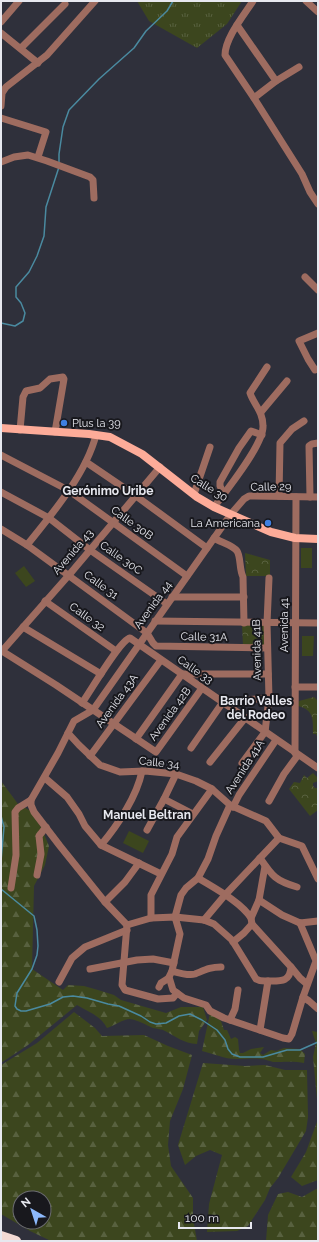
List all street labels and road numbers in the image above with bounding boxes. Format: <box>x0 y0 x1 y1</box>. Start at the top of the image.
street label: Calle 30 <box>188 472 230 505</box>
street label: Calle 29 <box>250 480 292 494</box>
street label: Calle 30B <box>108 503 156 543</box>
street label: Avenida 43 <box>50 527 96 577</box>
street label: Calle 30C <box>97 539 145 578</box>
street label: Calle 31 <box>81 568 121 602</box>
street label: Avenida 44 <box>131 579 175 631</box>
street label: Avenida 41 <box>278 598 291 652</box>
street label: Calle 32 <box>67 600 107 634</box>
street label: Avenida 41B <box>250 619 264 681</box>
street label: Calle 31A <box>180 630 228 644</box>
street label: Calle 33 <box>175 653 215 687</box>
street label: Avenida 43A <box>93 671 141 730</box>
street label: Avenida 42B <box>146 685 194 743</box>
street label: Avenida 41A <box>223 737 268 796</box>
street label: Calle 34 <box>138 754 180 772</box>

